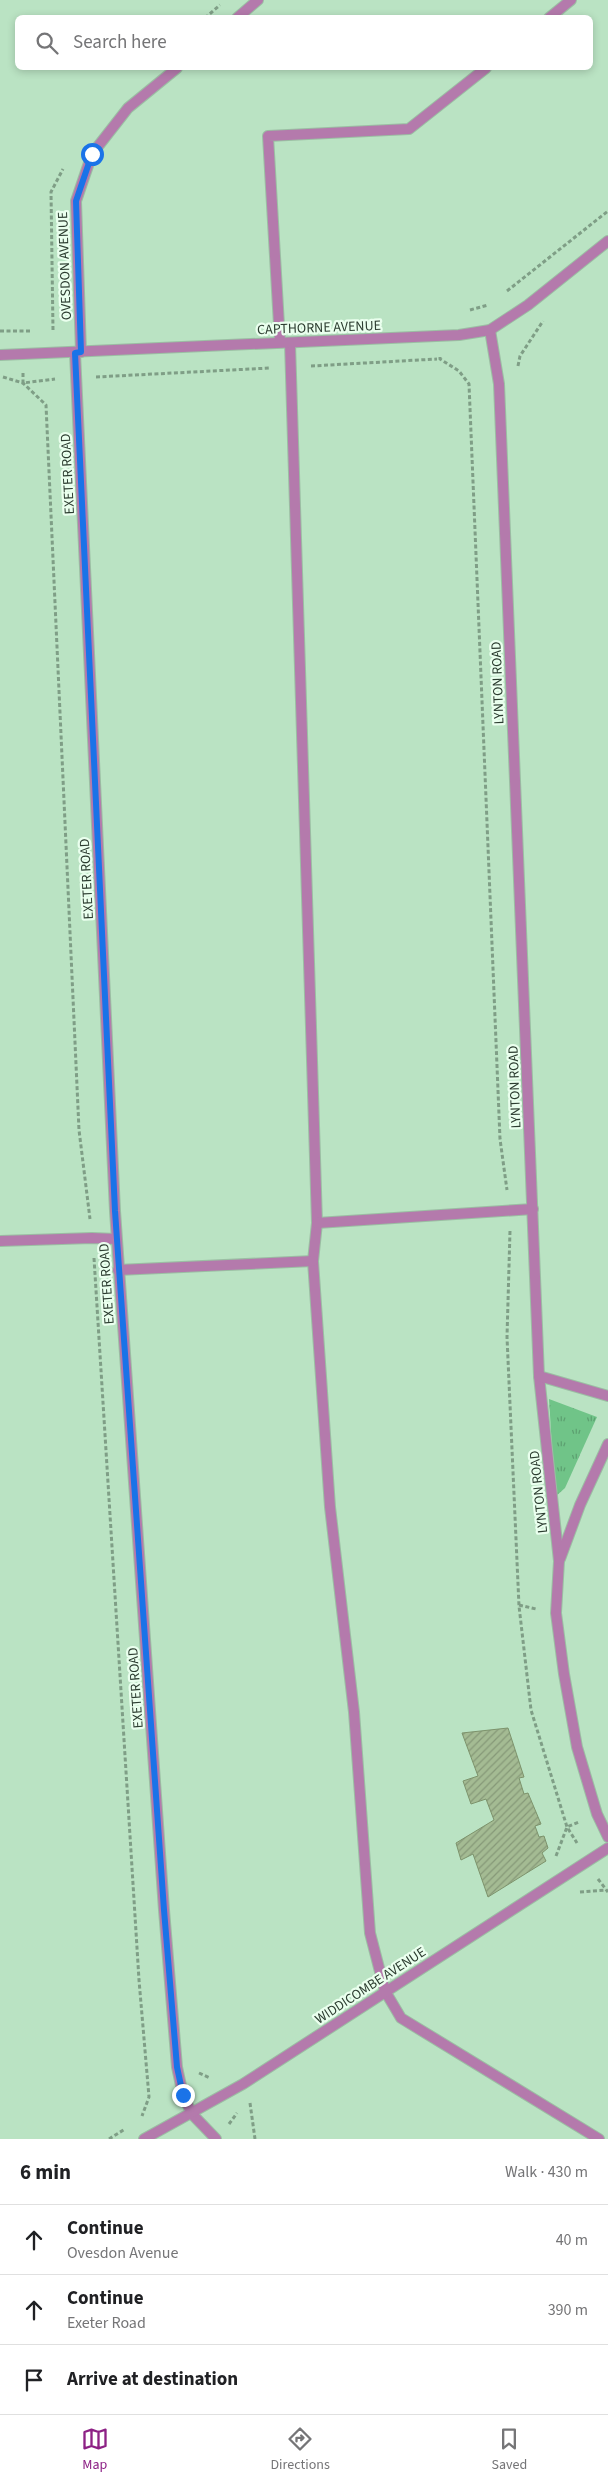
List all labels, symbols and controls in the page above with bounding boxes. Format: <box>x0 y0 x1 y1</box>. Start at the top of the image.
search box <box>15 15 593 70</box>
icon: search <box>33 29 61 57</box>
text: Search here <box>73 29 167 56</box>
route start <box>81 143 104 166</box>
street label: OVESDON AVENUE <box>53 211 77 321</box>
street label: CAPTHORNE AVENUE <box>257 316 381 340</box>
street label: EXETER ROAD <box>56 433 80 515</box>
street label: LYNTON ROAD <box>487 641 509 725</box>
street label: EXETER ROAD <box>75 838 99 920</box>
street label: LYNTON ROAD <box>504 1045 526 1129</box>
street label: EXETER ROAD <box>94 1243 120 1325</box>
street label: LYNTON ROAD <box>525 1450 553 1534</box>
street label: EXETER ROAD <box>123 1647 149 1729</box>
street label: WIDDICOMBE AVENUE <box>311 1942 430 2029</box>
route end <box>172 2084 195 2107</box>
text: 6 min <box>20 2157 71 2187</box>
text: Walk · 430 m <box>505 2161 588 2183</box>
text: Continue <box>67 2215 144 2242</box>
icon: ahead <box>20 2226 48 2254</box>
text: 40 m <box>556 2229 588 2251</box>
text: Ovesdon Avenue <box>67 2242 179 2264</box>
text: Continue <box>67 2285 144 2312</box>
icon: ahead <box>20 2296 48 2324</box>
text: 390 m <box>548 2299 588 2321</box>
text: Exeter Road <box>67 2312 146 2334</box>
icon: arrive <box>20 2366 48 2394</box>
text: Arrive at destination <box>67 2366 238 2393</box>
tab: Map <box>81 2425 109 2475</box>
tab: Directions <box>271 2425 330 2475</box>
tab: Saved <box>491 2425 527 2475</box>

